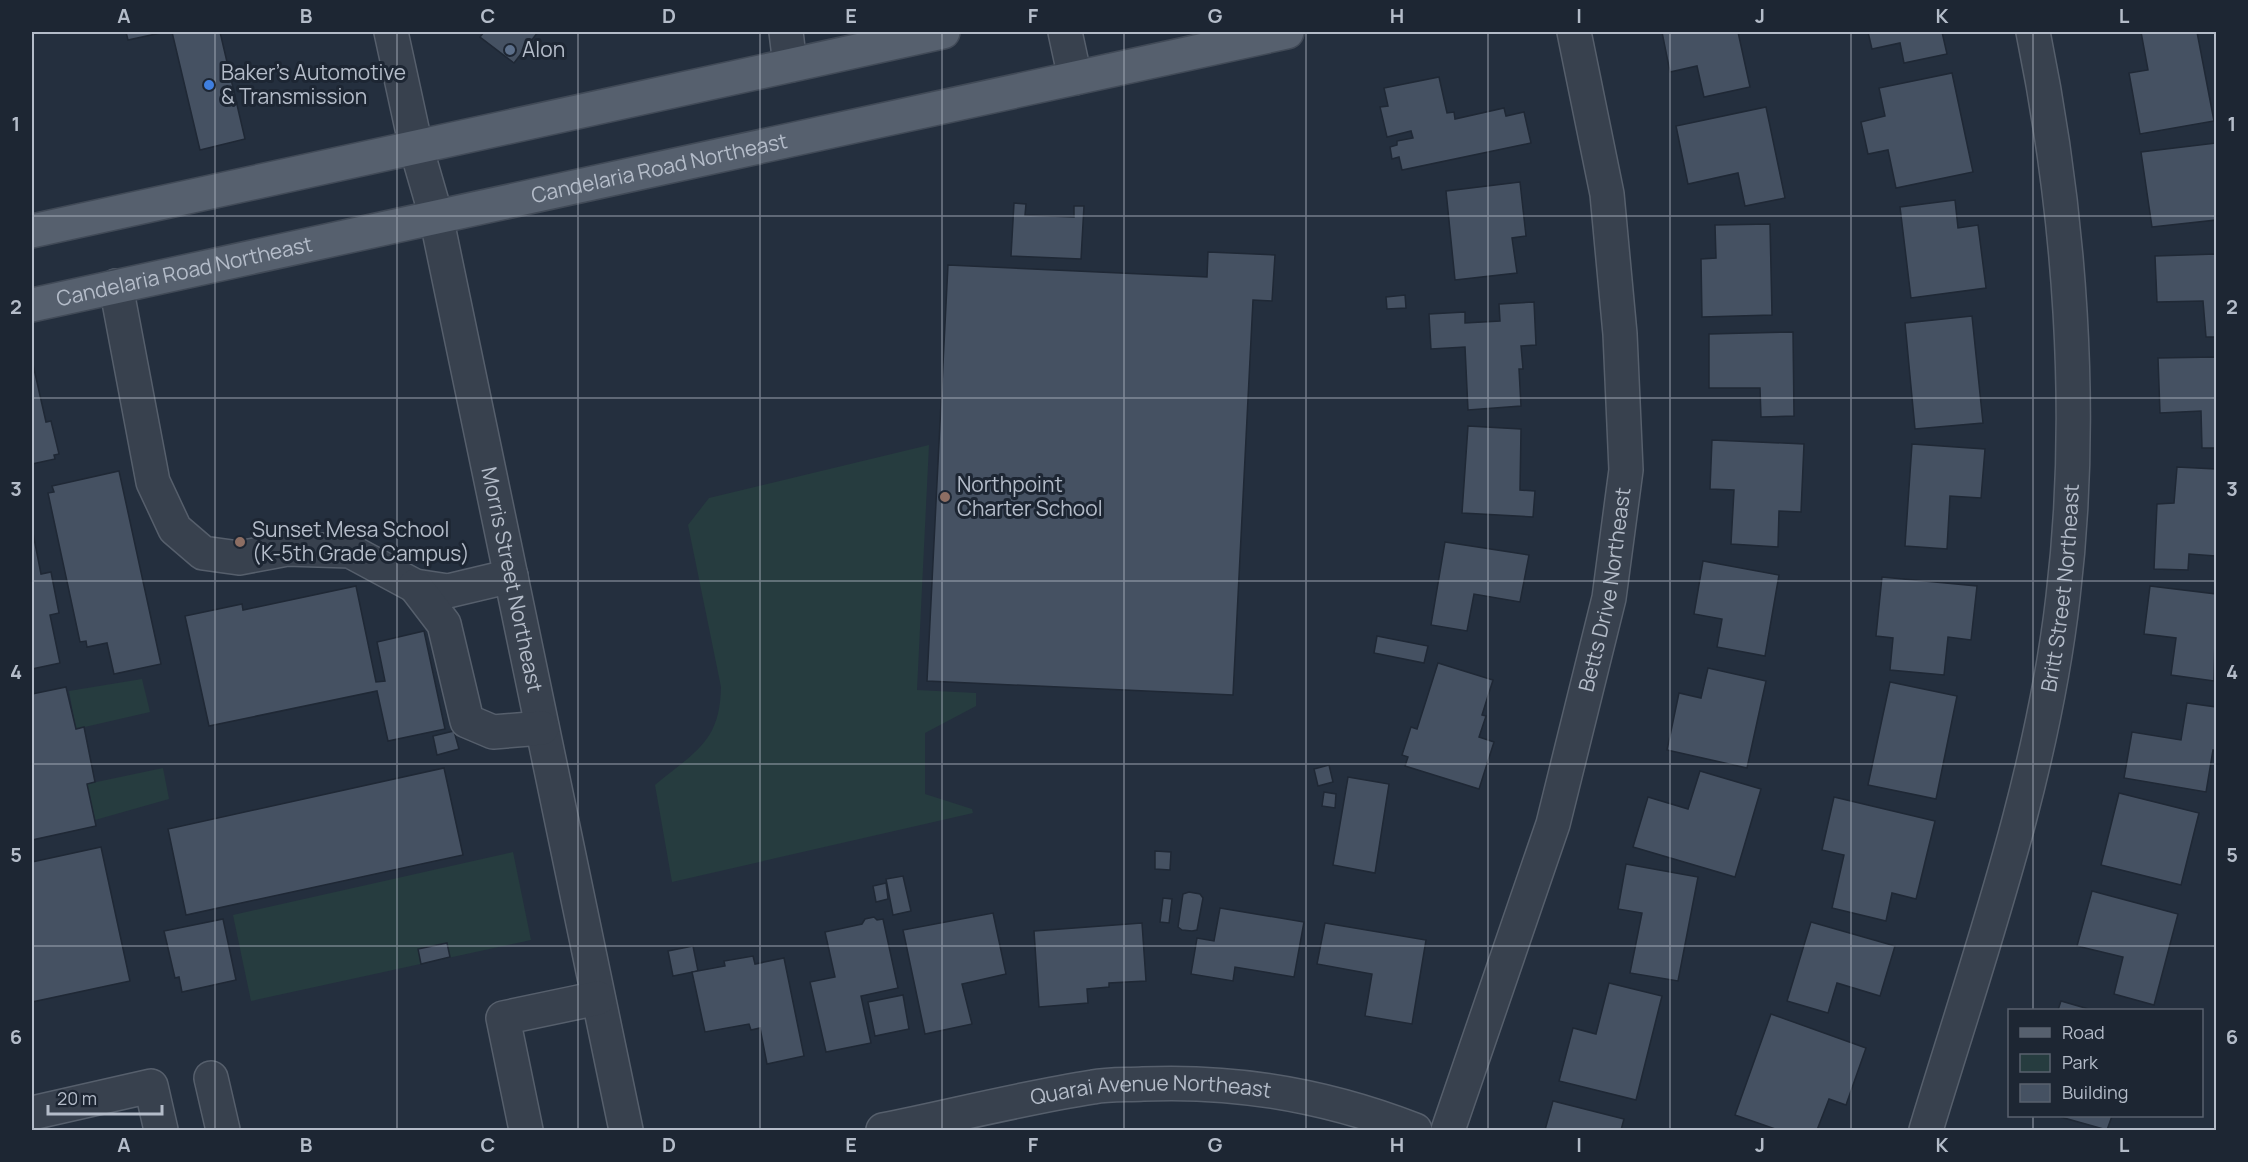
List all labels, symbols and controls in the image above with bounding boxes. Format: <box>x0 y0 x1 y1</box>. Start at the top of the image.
text: A <box>117 2 131 29</box>
text: B <box>300 2 313 29</box>
text: C <box>481 2 495 29</box>
text: D <box>662 2 676 29</box>
text: E <box>845 2 857 29</box>
text: F <box>1028 2 1039 29</box>
text: G <box>1208 2 1223 29</box>
text: H <box>1390 2 1404 29</box>
text: I <box>1576 2 1582 29</box>
text: J <box>1755 2 1765 29</box>
text: K <box>1936 2 1949 29</box>
text: L <box>2119 2 2130 29</box>
place label: Alon <box>522 35 565 63</box>
marker: Alon <box>503 43 517 57</box>
place label: Baker's Automotive & Transmission <box>221 58 406 110</box>
marker: Baker's Automotive & Transmission <box>202 78 216 92</box>
text: 1 <box>12 110 20 137</box>
text: 1 <box>2228 110 2236 137</box>
street label: Candelaria Road Northeast <box>528 126 790 209</box>
street label: Candelaria Road Northeast <box>54 229 315 312</box>
text: 2 <box>10 293 22 320</box>
text: 2 <box>2226 293 2238 320</box>
street label: Morris Street Northeast <box>475 464 550 695</box>
place label: Northpoint Charter School <box>957 470 1103 522</box>
text: 3 <box>10 475 22 502</box>
text: 3 <box>2226 475 2238 502</box>
street label: Britt Street Northeast <box>2034 483 2085 694</box>
street label: Betts Drive Northeast <box>1571 485 1637 695</box>
marker: Northpoint Charter School <box>938 490 952 504</box>
place label: Sunset Mesa School (K-5th Grade Campus) <box>252 515 470 567</box>
marker: Sunset Mesa School (K-5th Grade Campus) <box>233 535 247 549</box>
text: 4 <box>10 658 22 685</box>
text: 4 <box>2226 658 2238 685</box>
text: 5 <box>10 841 22 868</box>
text: 5 <box>2226 841 2238 868</box>
legend <box>2008 1009 2203 1117</box>
text: Road <box>2062 1020 2105 1044</box>
text: 6 <box>10 1023 22 1050</box>
text: 6 <box>2226 1023 2238 1050</box>
text: Park <box>2062 1050 2099 1074</box>
street label: Quarai Avenue Northeast <box>1028 1068 1273 1111</box>
scale bar <box>48 1078 162 1116</box>
text: Building <box>2062 1080 2128 1104</box>
text: 20 m <box>57 1086 97 1110</box>
text: A <box>117 1131 131 1158</box>
text: B <box>300 1131 313 1158</box>
text: C <box>481 1131 495 1158</box>
text: D <box>662 1131 676 1158</box>
text: E <box>845 1131 857 1158</box>
text: F <box>1028 1131 1039 1158</box>
text: G <box>1208 1131 1223 1158</box>
text: H <box>1390 1131 1404 1158</box>
text: I <box>1576 1131 1582 1158</box>
text: J <box>1755 1131 1765 1158</box>
text: K <box>1936 1131 1949 1158</box>
text: L <box>2119 1131 2130 1158</box>

